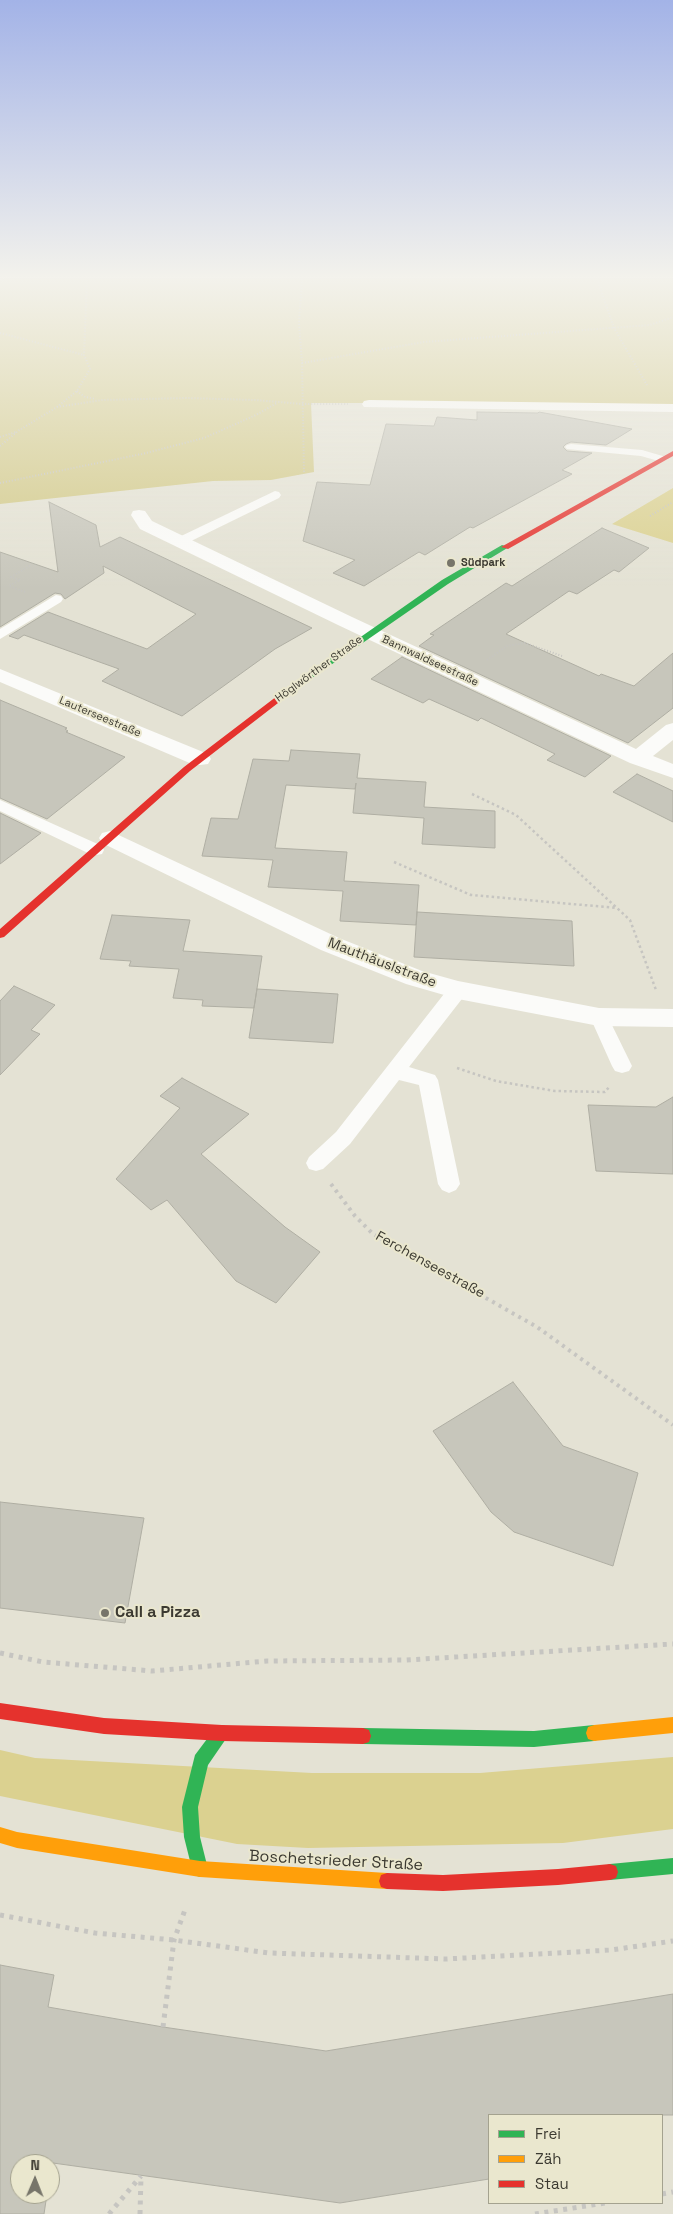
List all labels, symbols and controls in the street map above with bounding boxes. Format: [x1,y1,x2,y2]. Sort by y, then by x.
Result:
place label: Südpark [461,556,505,570]
marker: Südpark [445,557,457,569]
street label: Höglwörther Straße [273,633,365,705]
street label: Bannwaldseestraße [380,633,480,689]
street label: Lauterseestraße [57,694,143,740]
street label: Mauthäuslstraße [325,935,439,991]
street label: Ferchenseestraße [372,1228,488,1302]
place label: Call a Pizza [115,1603,200,1623]
marker: Call a Pizza [99,1607,111,1619]
street label: Boschetsrieder Straße [249,1847,423,1875]
legend [488,2114,663,2204]
text: Frei [535,2124,561,2143]
text: Zäh [535,2149,561,2168]
north arrow [10,2154,60,2204]
text: N [30,2156,40,2174]
text: Stau [535,2174,569,2193]

